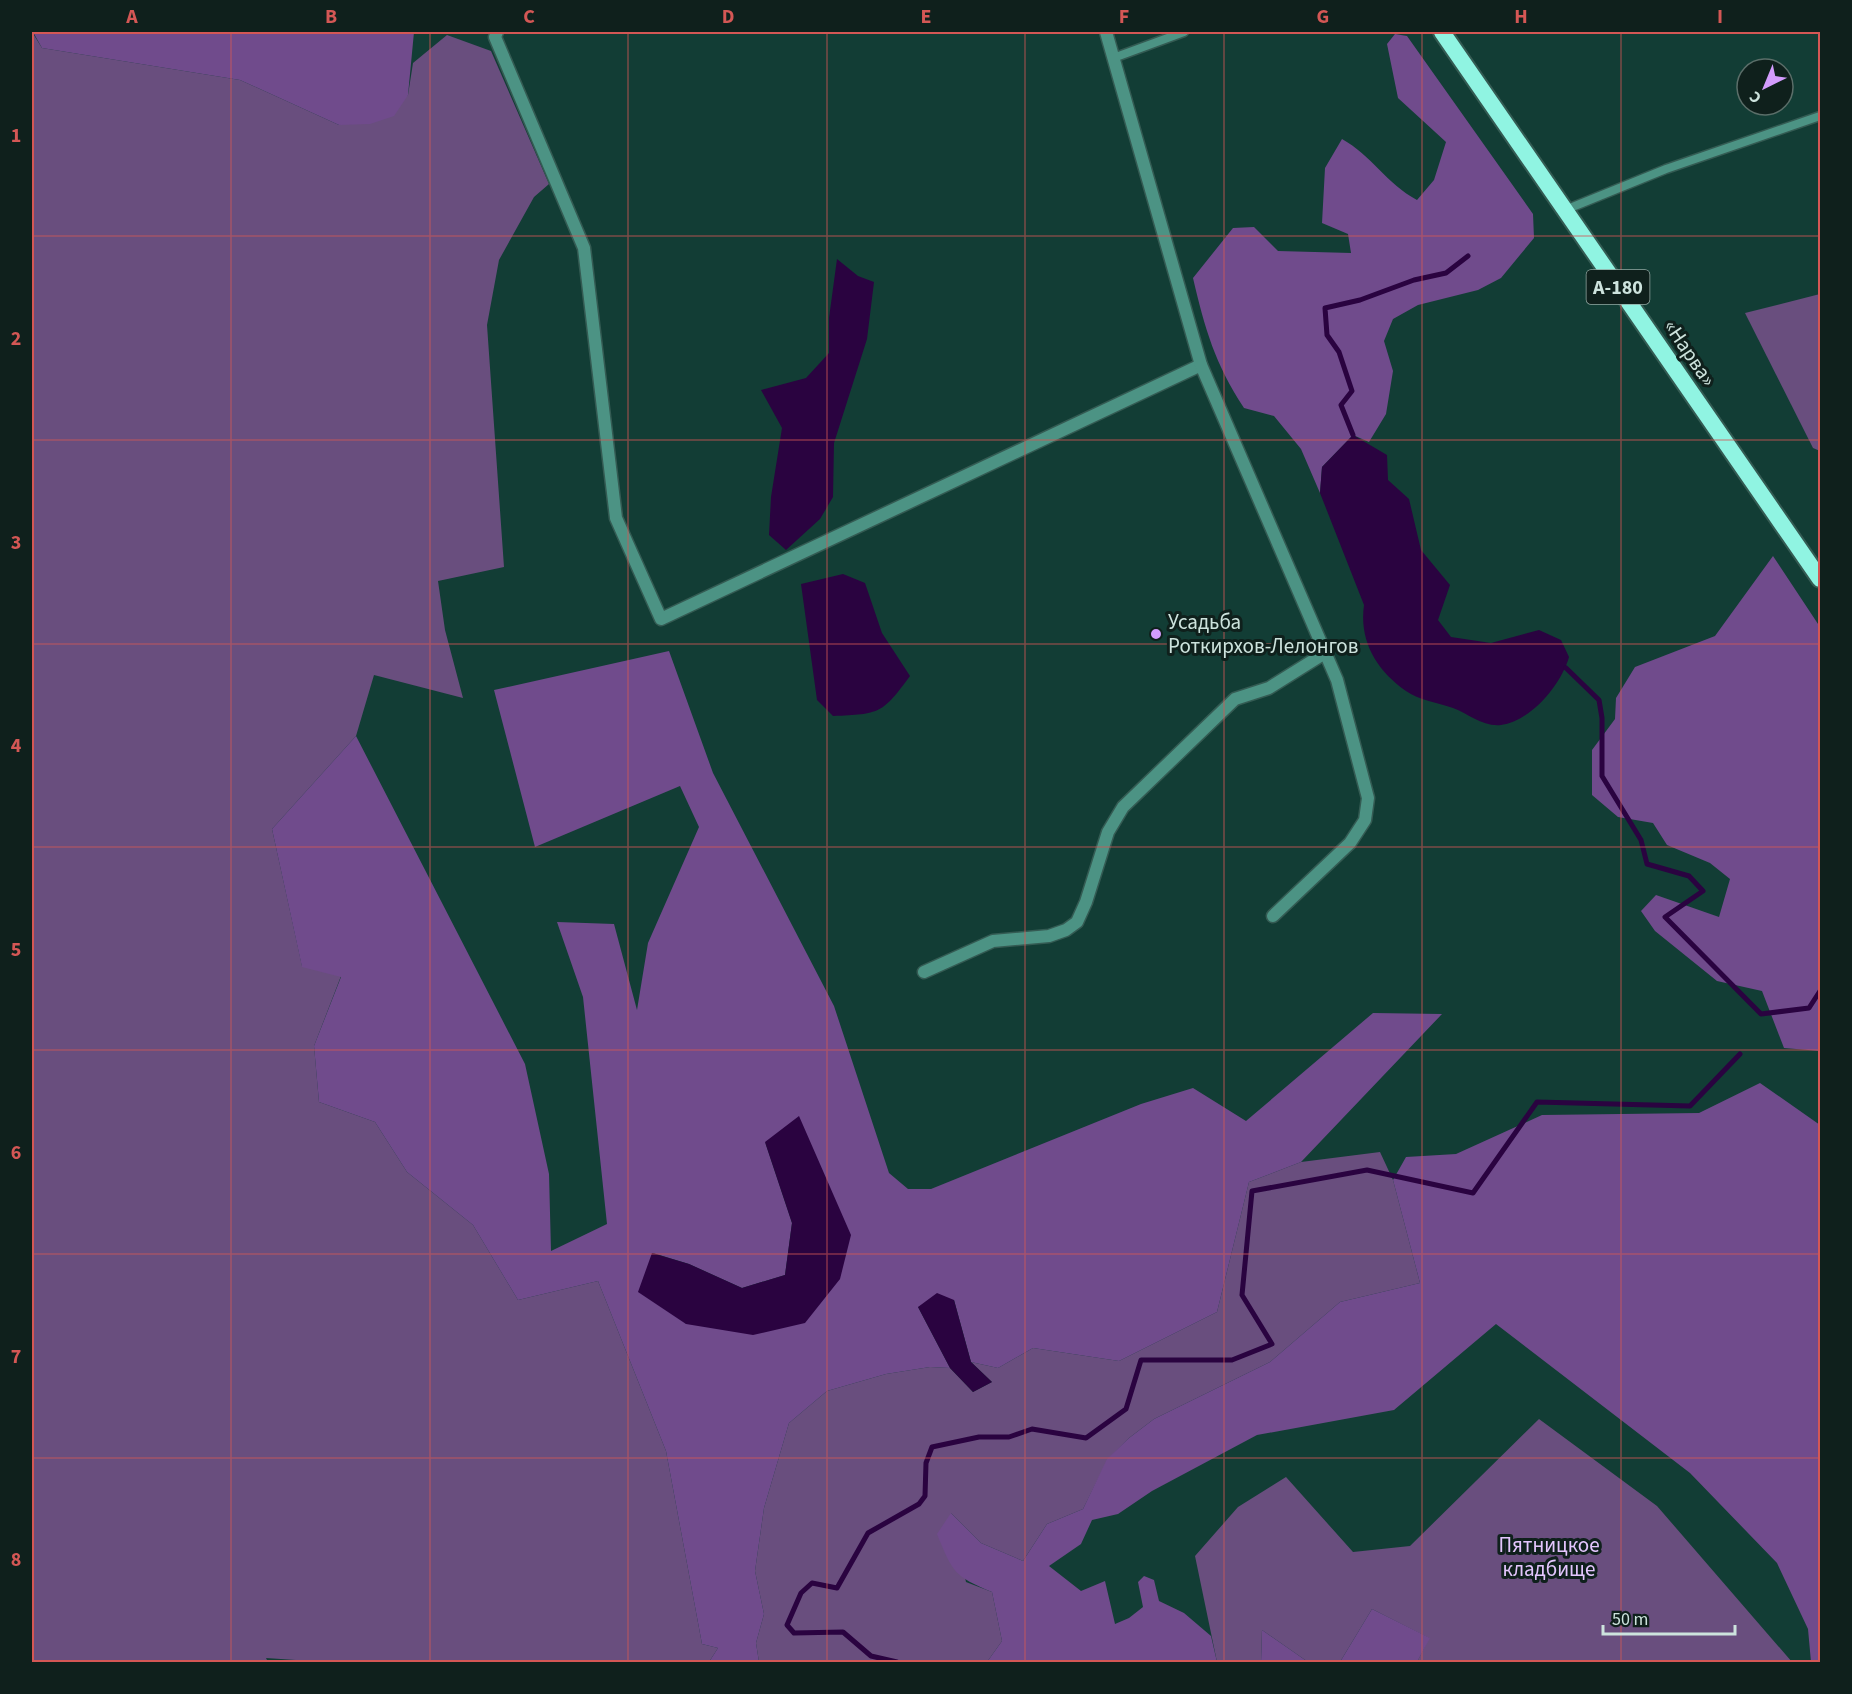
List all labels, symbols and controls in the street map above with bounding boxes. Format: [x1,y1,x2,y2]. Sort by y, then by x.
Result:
text: A [125,3,138,31]
text: B [325,3,337,31]
text: C [523,3,535,31]
text: D [722,3,734,31]
text: E [921,3,931,31]
text: F [1119,3,1129,31]
text: G [1317,3,1329,31]
text: H [1514,3,1528,31]
text: I [1717,3,1723,31]
north arrow [1735,57,1795,117]
text: С [1745,86,1766,108]
text: 1 [11,122,21,150]
road number: А-180 [1586,270,1650,304]
street label: «Нарва» [1657,313,1723,393]
text: 2 [11,325,21,353]
text: 3 [11,529,21,557]
place label: Усадьба Роткирхов-Лелонгов [1168,607,1358,661]
marker: Усадьба Роткирхов-Лелонгов [1149,627,1163,641]
text: 4 [11,732,22,760]
text: 5 [11,936,21,964]
text: 6 [11,1139,21,1167]
text: 7 [11,1343,21,1371]
park label: Пятницкое кладбище [1498,1530,1600,1584]
text: 8 [11,1546,21,1574]
scale bar [1603,1598,1735,1636]
text: 50 m [1612,1607,1648,1632]

